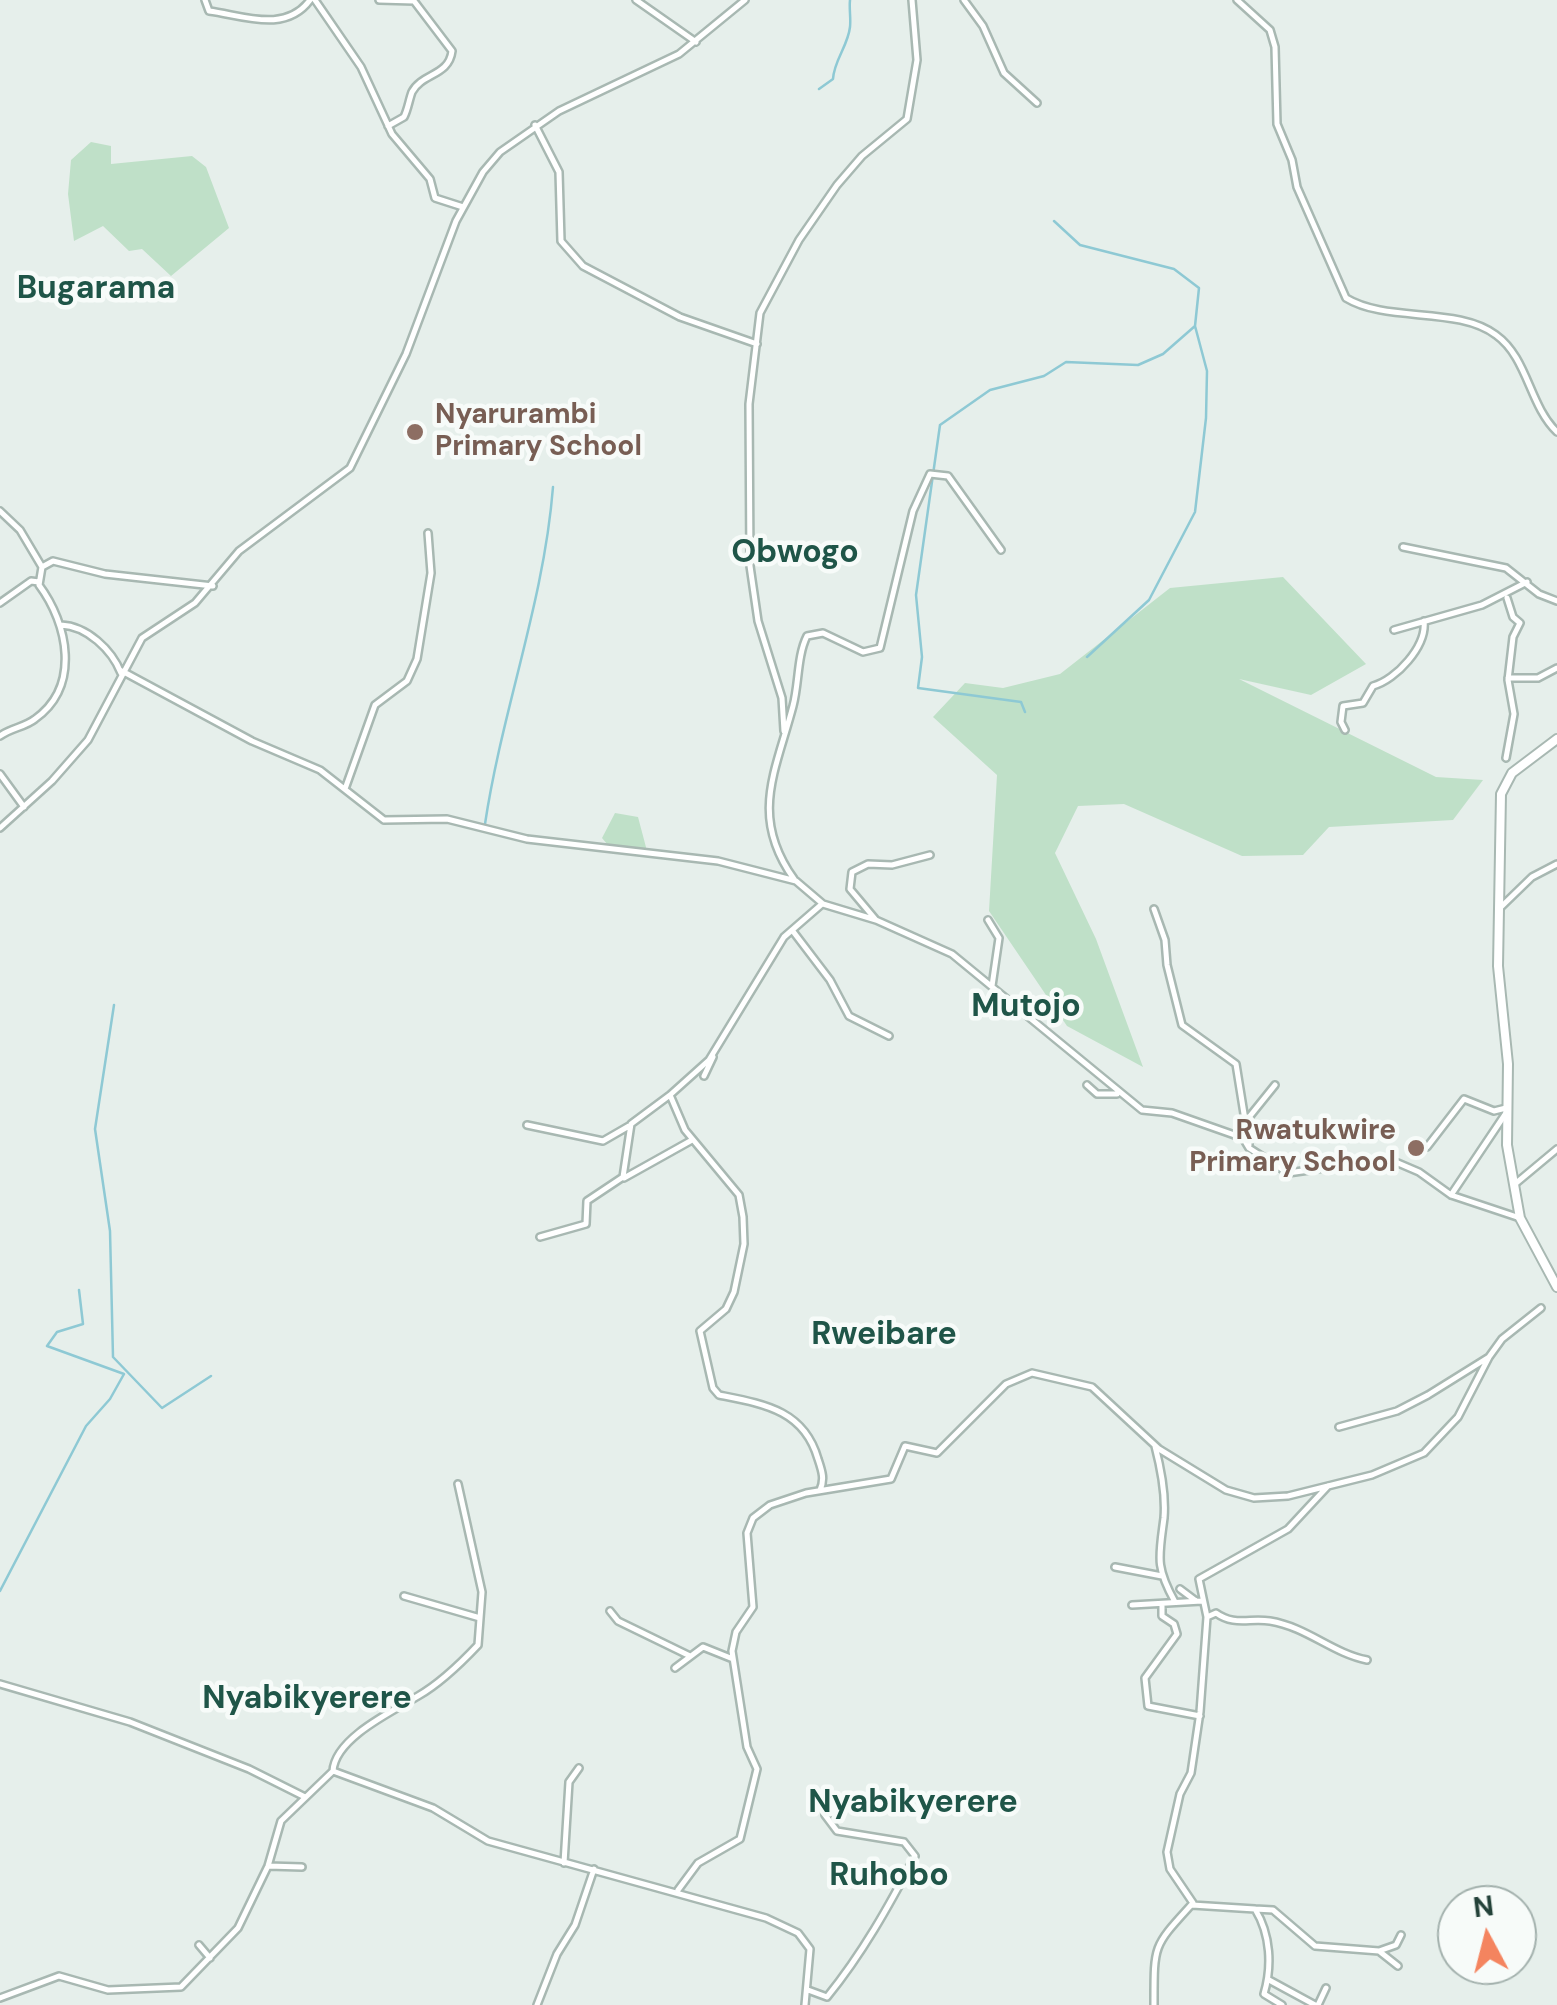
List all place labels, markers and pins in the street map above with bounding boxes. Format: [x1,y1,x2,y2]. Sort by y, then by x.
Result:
place label: Nyarurambi Primary School [435,399,642,465]
marker: Nyarurambi Primary School [404,421,426,443]
place label: Rwatukwire Primary School [1189,1115,1396,1181]
marker: Rwatukwire Primary School [1405,1137,1427,1159]

